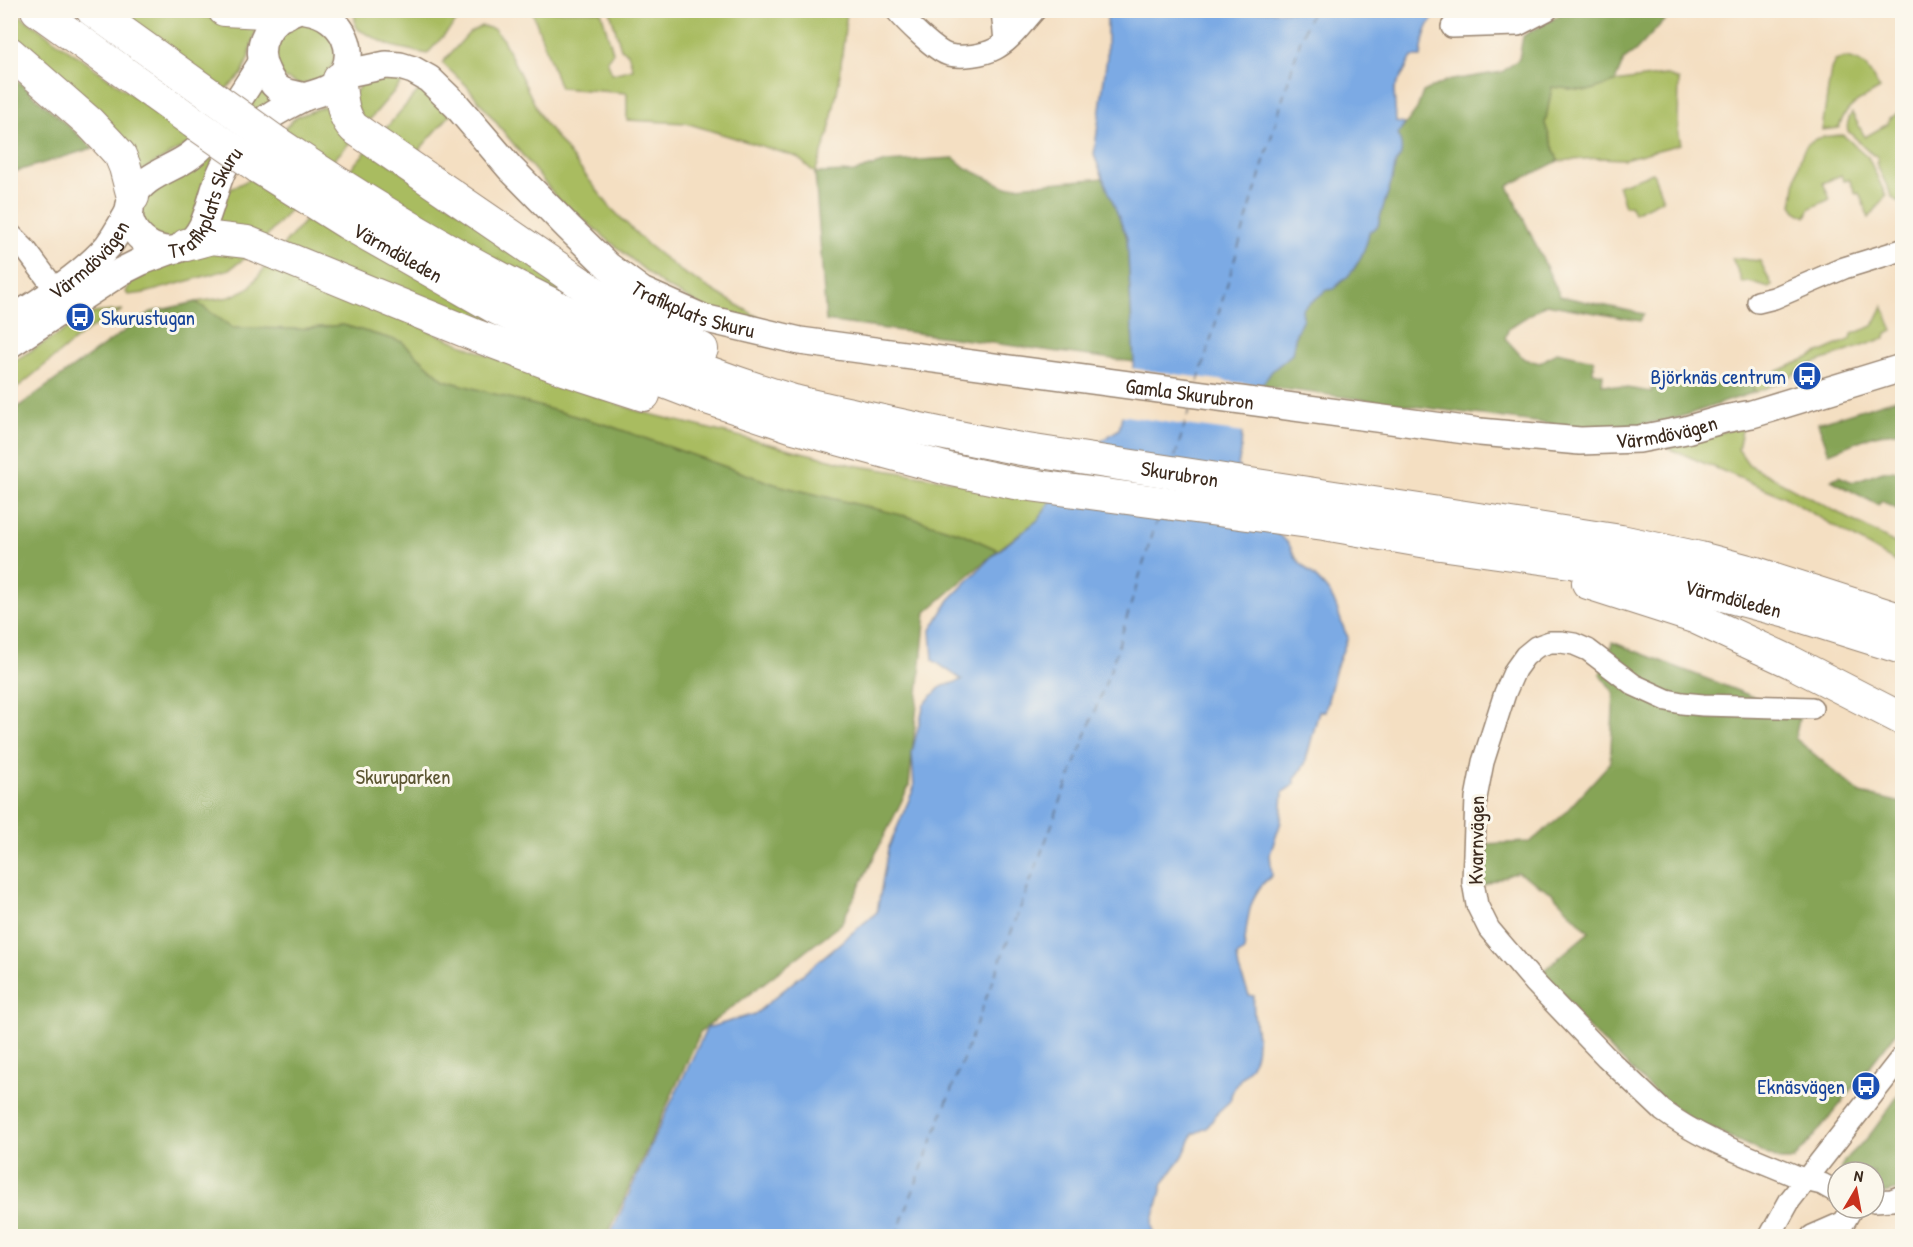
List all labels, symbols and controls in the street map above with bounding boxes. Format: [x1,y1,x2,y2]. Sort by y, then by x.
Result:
street label: Trafikplats Skuru [167,139,249,265]
street label: Värmdövägen [43,215,136,306]
street label: Värmdöleden [348,215,448,289]
street label: Trafikplats Skuru [625,273,758,344]
bus stop icon: Skurustugan [64,301,96,333]
place label: Skurustugan [101,303,195,332]
bus stop icon: Björknäs centrum [1791,360,1823,392]
place label: Björknäs centrum [1651,362,1786,391]
street label: Gamla Skurubron [1124,370,1256,416]
street label: Värmdövägen [1615,407,1720,454]
street label: Skurubron [1139,453,1221,494]
street label: Värmdöleden [1682,571,1785,624]
park label: Skuruparken [355,762,451,791]
street label: Kvarnvägen [1461,795,1491,885]
bus stop icon: Eknäsvägen [1850,1070,1882,1102]
place label: Eknäsvägen [1757,1072,1845,1101]
north arrow [1826,1160,1886,1220]
text: N [1853,1164,1865,1187]

